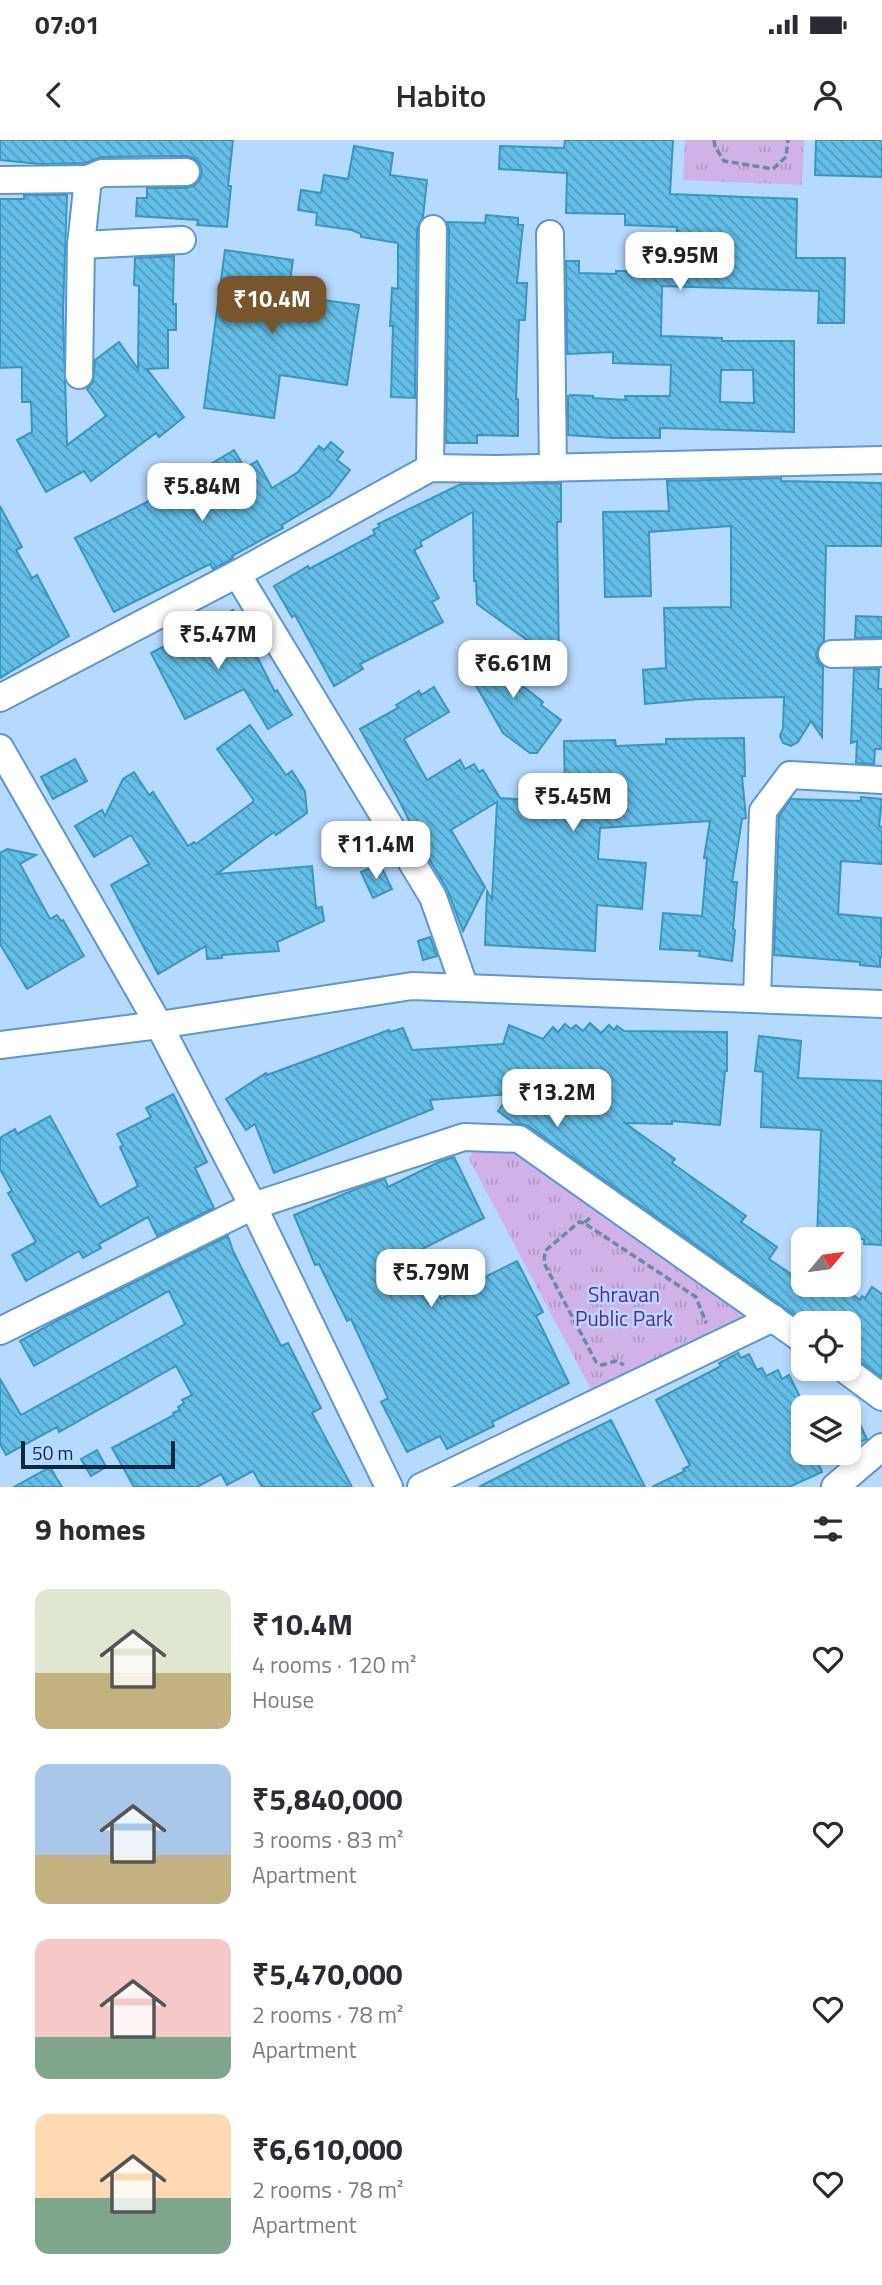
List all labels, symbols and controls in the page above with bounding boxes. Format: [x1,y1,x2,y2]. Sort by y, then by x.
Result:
text: 07:01 [35,5,100,44]
text: Habito [395,71,487,119]
icon: back [35,76,73,114]
icon: person [809,76,847,114]
pin: ₹9.95M [623,232,737,292]
text: ₹9.95M [641,237,719,272]
pin: ₹10.4M [215,276,329,336]
text: ₹10.4M [233,281,311,316]
pin: ₹5.84M [145,464,259,523]
text: ₹5.84M [163,468,241,503]
pin: ₹5.47M [161,612,275,671]
text: ₹5.47M [179,616,257,651]
pin: ₹6.61M [456,640,570,700]
text: ₹6.61M [474,645,552,680]
pin: ₹5.45M [516,774,630,833]
text: ₹5.45M [534,778,612,813]
pin: ₹11.4M [319,822,433,881]
text: ₹11.4M [337,826,415,861]
pin: ₹13.2M [500,1070,614,1129]
text: ₹13.2M [518,1074,596,1109]
north arrow [791,1227,861,1297]
map controls [791,1227,861,1465]
pin: ₹5.79M [374,1250,488,1309]
text: ₹5.79M [392,1254,470,1289]
park label: Shravan Public Park [575,1278,673,1334]
button: locate [791,1311,861,1381]
button: layers [791,1395,861,1465]
scale bar [21,1438,175,1470]
text: 50 m [32,1438,73,1467]
text: 9 homes [35,1506,146,1552]
icon: filters [809,1510,847,1548]
text: ₹10.4M [252,1601,353,1647]
icon: home [91,1617,175,1701]
icon: heart [809,1640,847,1678]
text: 4 rooms · 120 m² [252,1647,416,1682]
text: House [252,1682,314,1717]
text: ₹5,840,000 [252,1776,403,1822]
icon: home [91,1792,175,1876]
icon: heart [809,1815,847,1853]
text: 3 rooms · 83 m² [252,1822,403,1857]
text: Apartment [252,1857,357,1892]
text: ₹5,470,000 [252,1951,403,1997]
icon: home [91,1967,175,2051]
icon: heart [809,1990,847,2028]
text: 2 rooms · 78 m² [252,1997,403,2032]
text: Apartment [252,2032,357,2067]
text: ₹6,610,000 [252,2126,403,2172]
icon: home [91,2142,175,2226]
icon: heart [809,2165,847,2203]
text: 2 rooms · 78 m² [252,2172,403,2207]
text: Apartment [252,2207,357,2242]

